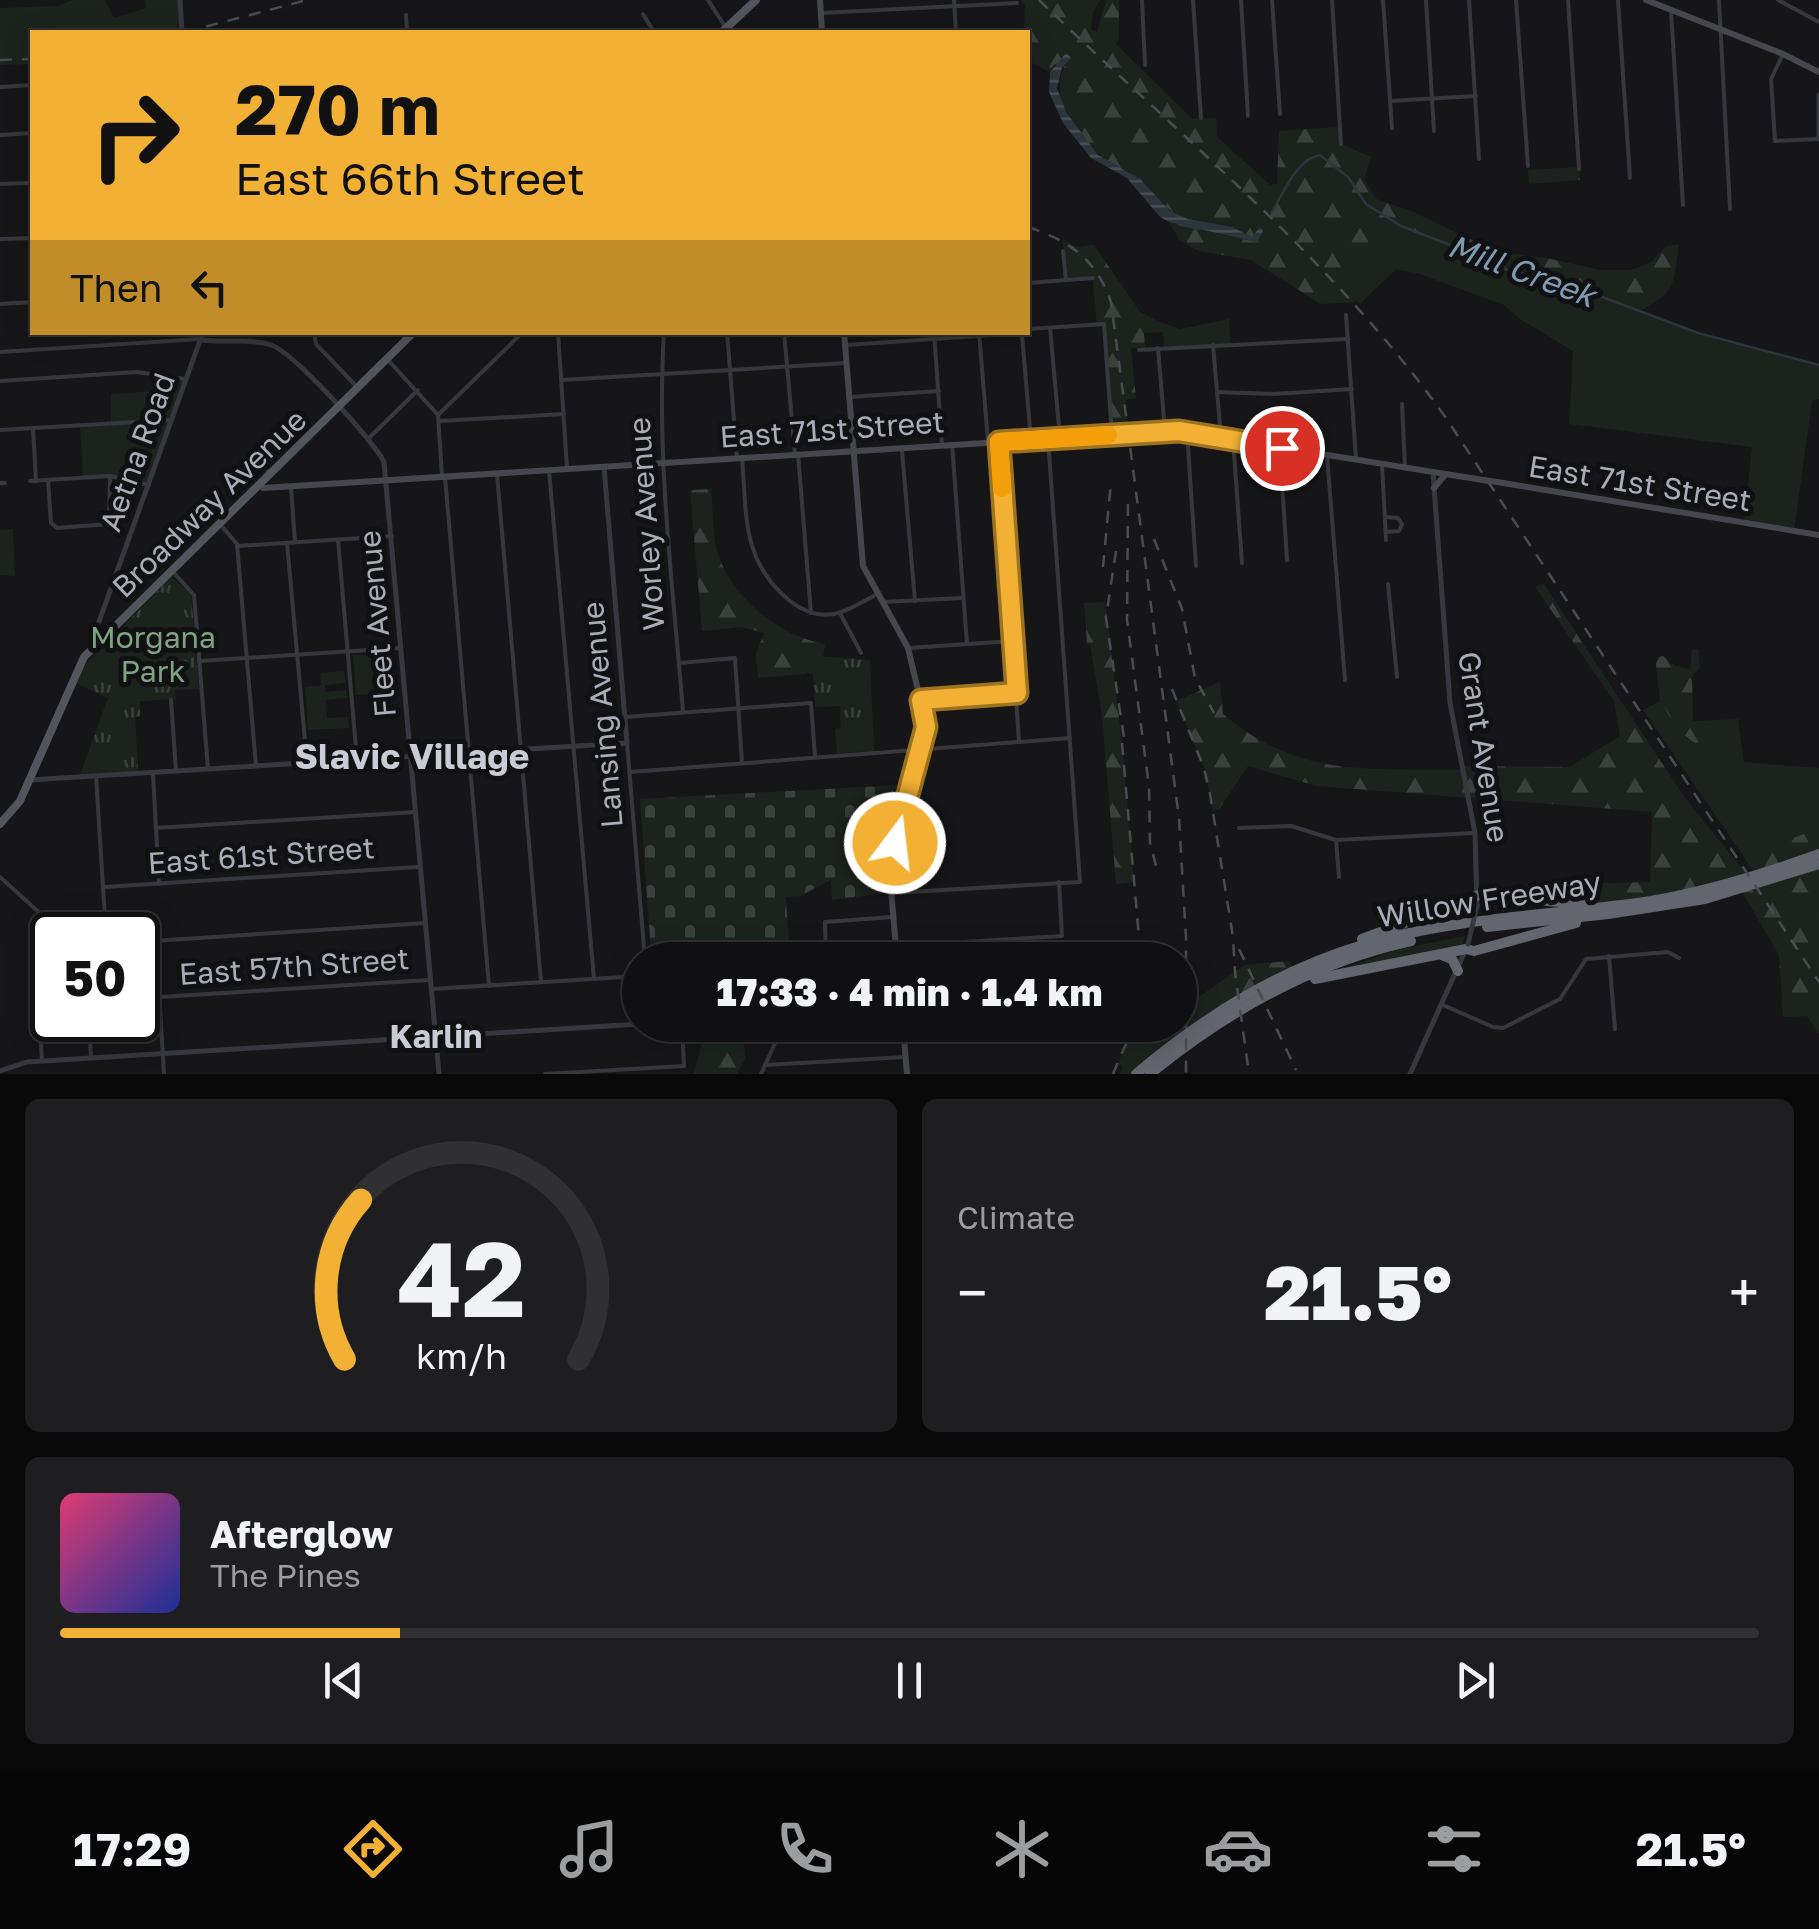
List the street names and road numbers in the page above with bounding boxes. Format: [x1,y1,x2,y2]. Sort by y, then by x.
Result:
street label: Aetna Road [92,368,182,536]
street label: Broadway Avenue [105,401,313,605]
street label: East 71st Street [719,403,945,455]
street label: Worley Avenue [621,416,671,632]
street label: East 71st Street [1526,448,1754,518]
street label: Fleet Avenue [351,529,403,719]
street label: Lansing Avenue [574,600,630,830]
street label: Grant Avenue [1451,649,1517,845]
street label: East 61st Street [146,829,376,881]
street label: Willow Freeway [1375,864,1604,934]
street label: East 57th Street [178,940,410,992]

